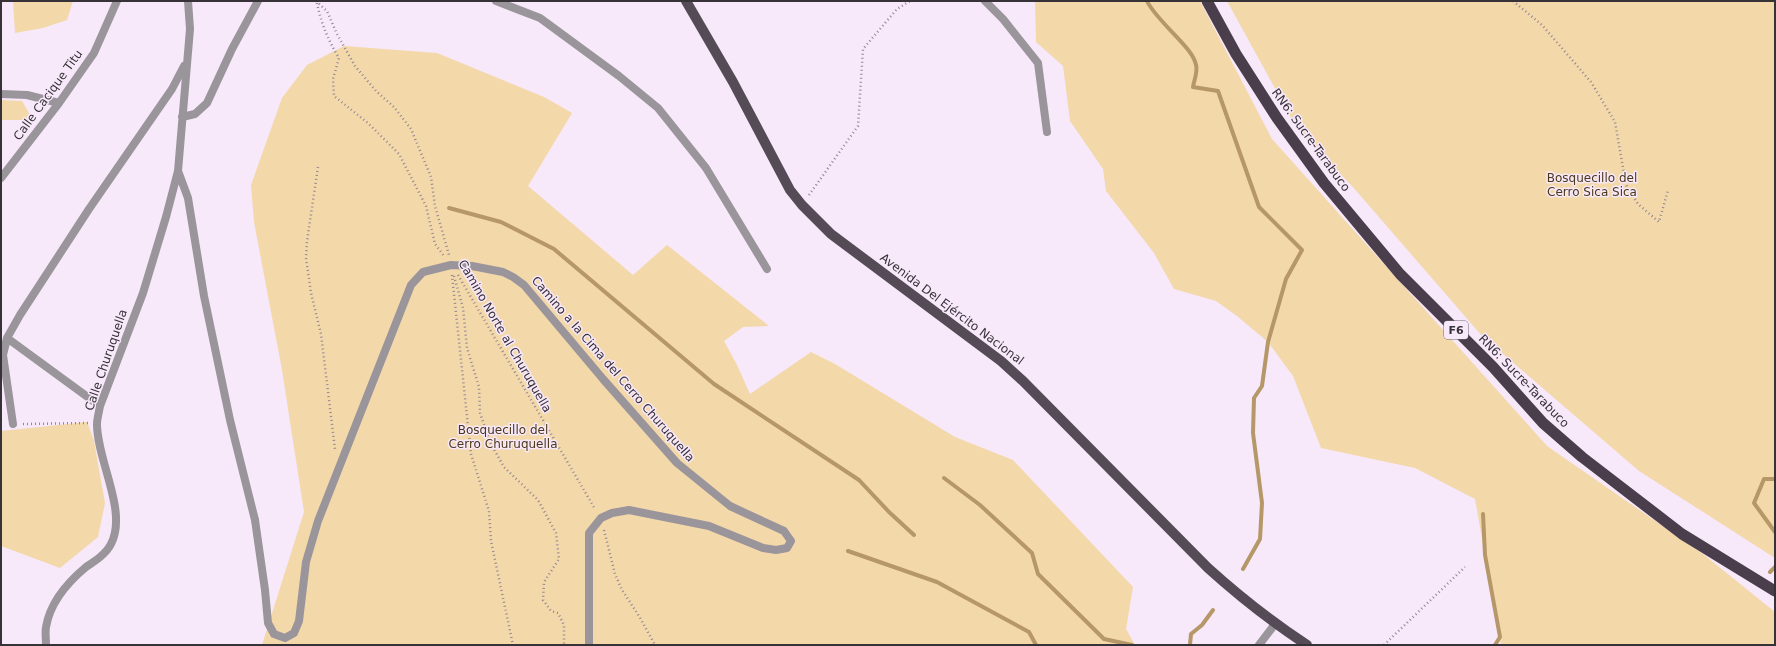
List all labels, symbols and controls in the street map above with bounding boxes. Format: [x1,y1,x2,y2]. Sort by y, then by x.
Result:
street label: Calle Cacique Titu [11,47,85,143]
street label: RN6: Sucre-Tarabuco [1269,86,1353,194]
park label: Bosquecillo del Cerro Sica Sica [1547,171,1637,199]
street label: Avenida Del Ejército Nacional [877,250,1027,368]
street label: Camino Norte al Churuquella [455,257,555,415]
street label: Camino a la Cima del Cerro Churuquella [529,273,697,465]
street label: Calle Churuquella [82,307,130,413]
road number: F6 [1444,321,1468,339]
street label: RN6: Sucre-Tarabuco [1476,332,1572,430]
park label: Bosquecillo del Cerro Churuquella [448,423,558,451]

